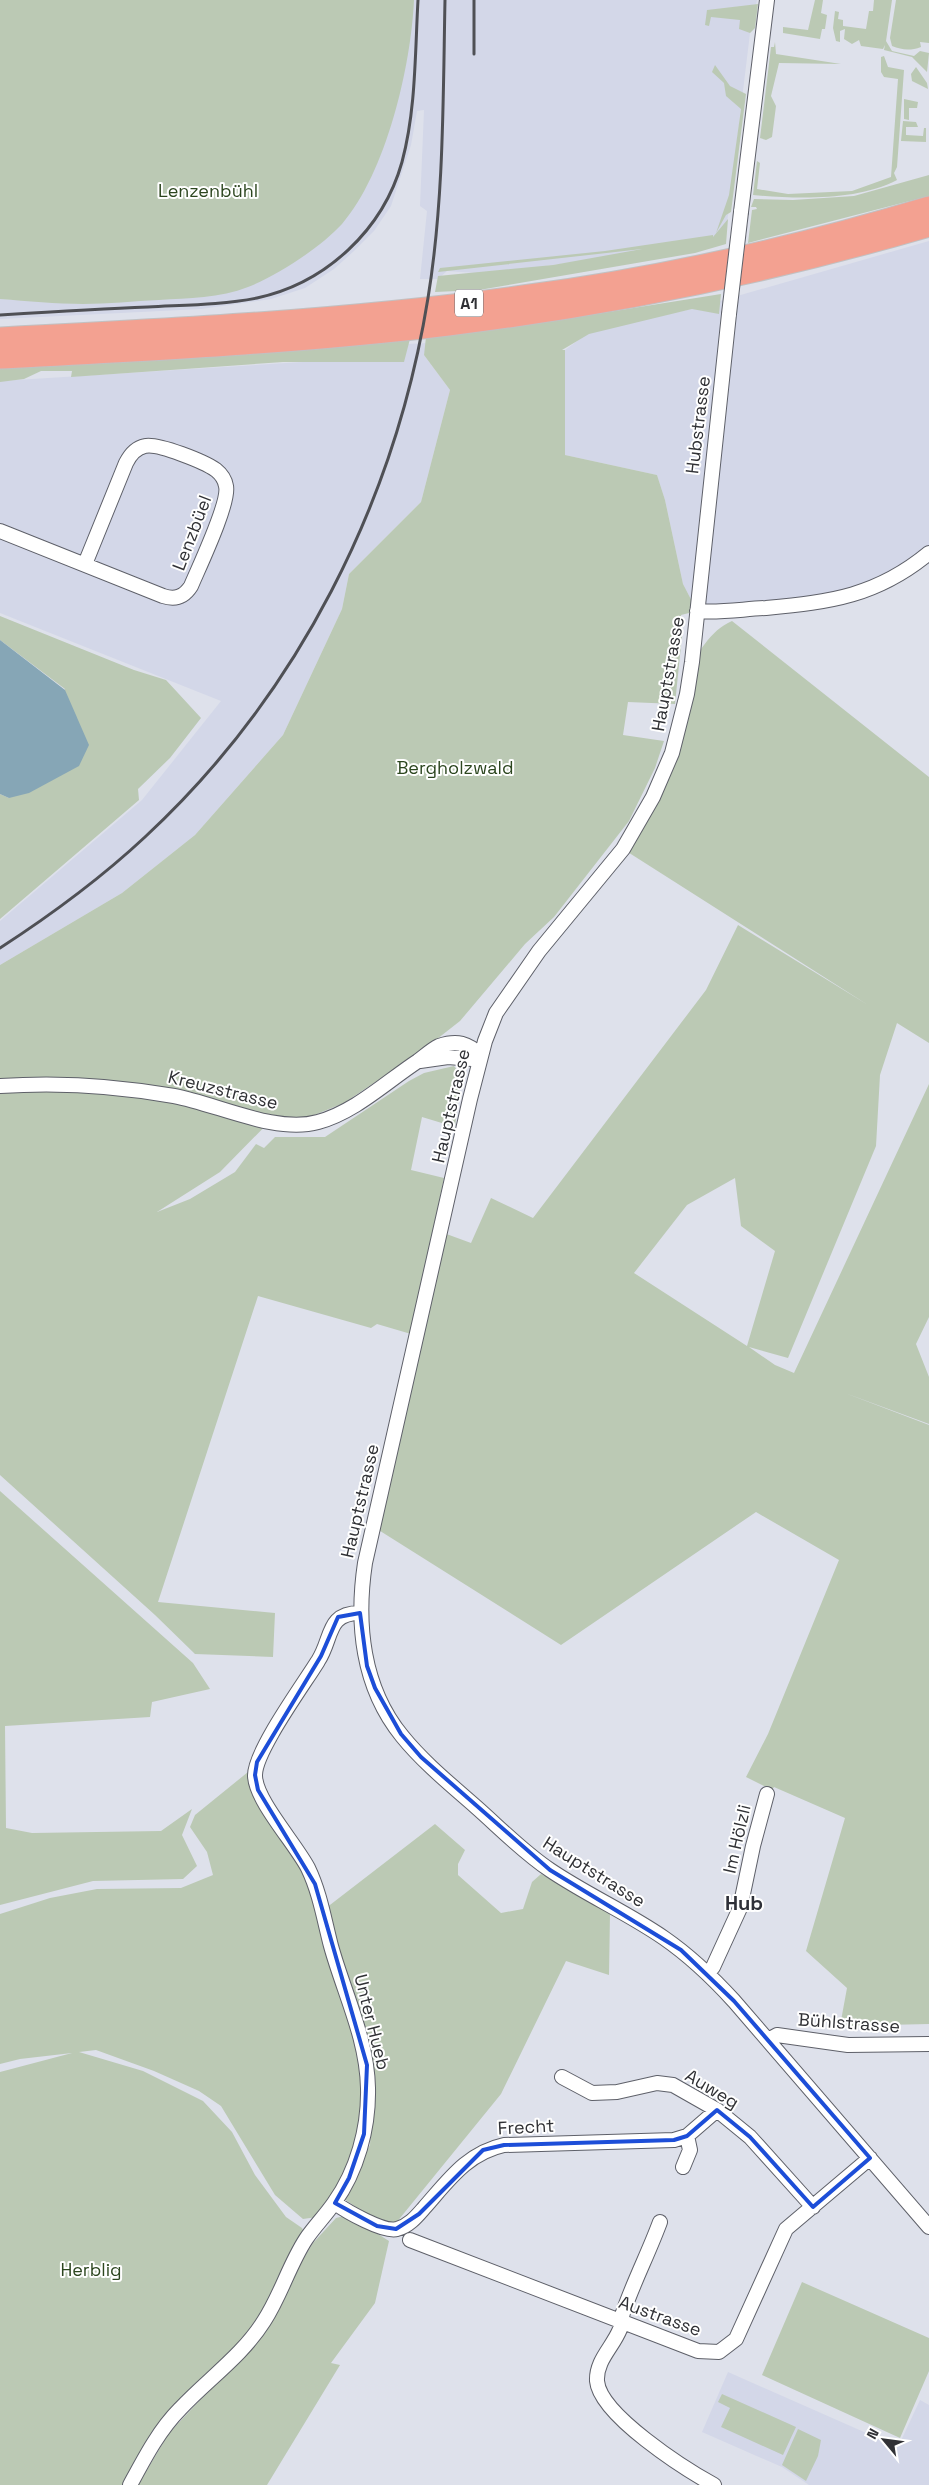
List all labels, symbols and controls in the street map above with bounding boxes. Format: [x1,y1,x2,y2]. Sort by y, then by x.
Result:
park label: Lenzenbühl [158,179,258,202]
road number: A1 [455,290,483,316]
street label: Hubstrasse [680,375,715,475]
street label: Lenzbüel [167,492,216,574]
street label: Hauptstrasse [646,615,689,733]
park label: Bergholzwald [396,756,514,779]
street label: Hauptstrasse [426,1047,475,1165]
street label: Kreuzstrasse [166,1065,280,1114]
street label: Hauptstrasse [335,1442,384,1560]
street label: Im Hölzli [717,1802,756,1876]
street label: Hauptstrasse [539,1831,650,1912]
district label: Hub [725,1890,763,1916]
street label: Unter Hueb [349,1972,395,2072]
street label: Bühlstrasse [797,2007,901,2038]
street label: Auweg [681,2064,743,2114]
street label: Frecht [497,2114,555,2139]
park label: Herblig [60,2258,122,2281]
street label: Austrasse [616,2290,705,2341]
north arrow [859,2415,909,2465]
text: N [862,2425,883,2442]

